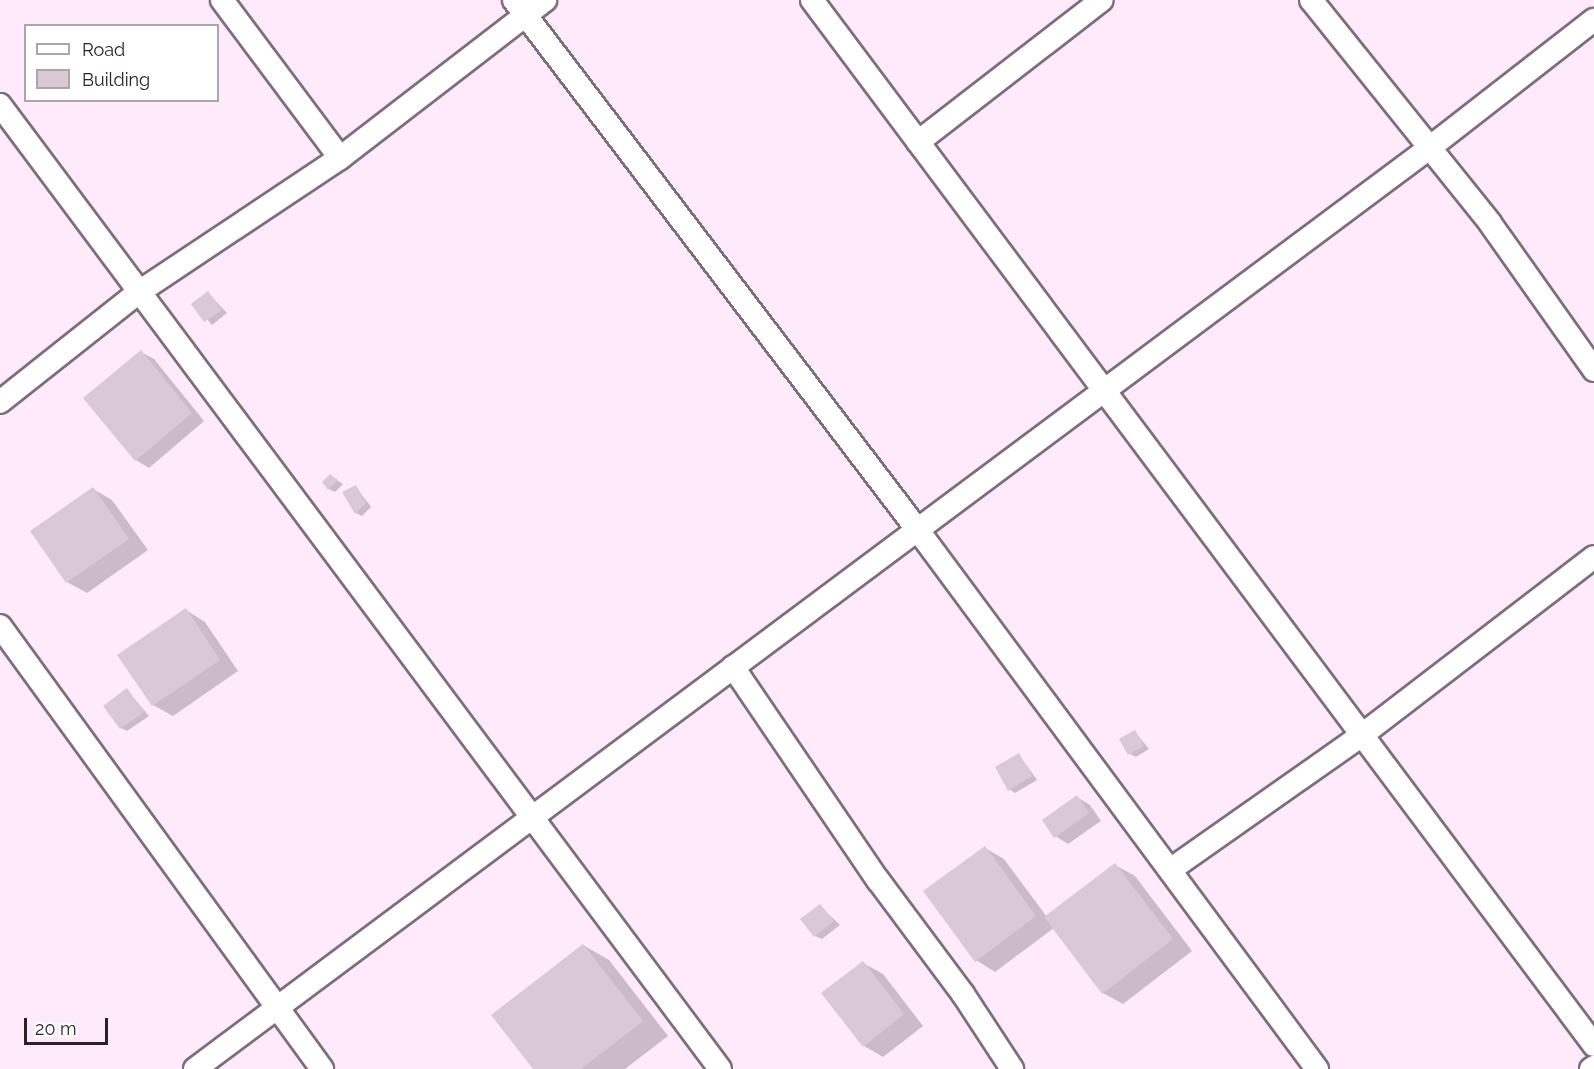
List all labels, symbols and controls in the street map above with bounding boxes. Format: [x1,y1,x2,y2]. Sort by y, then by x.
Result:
legend [24,24,219,102]
text: Road [82,39,125,60]
text: Building [82,69,150,90]
scale bar [27,1006,111,1044]
text: 20 m [35,1018,77,1039]

